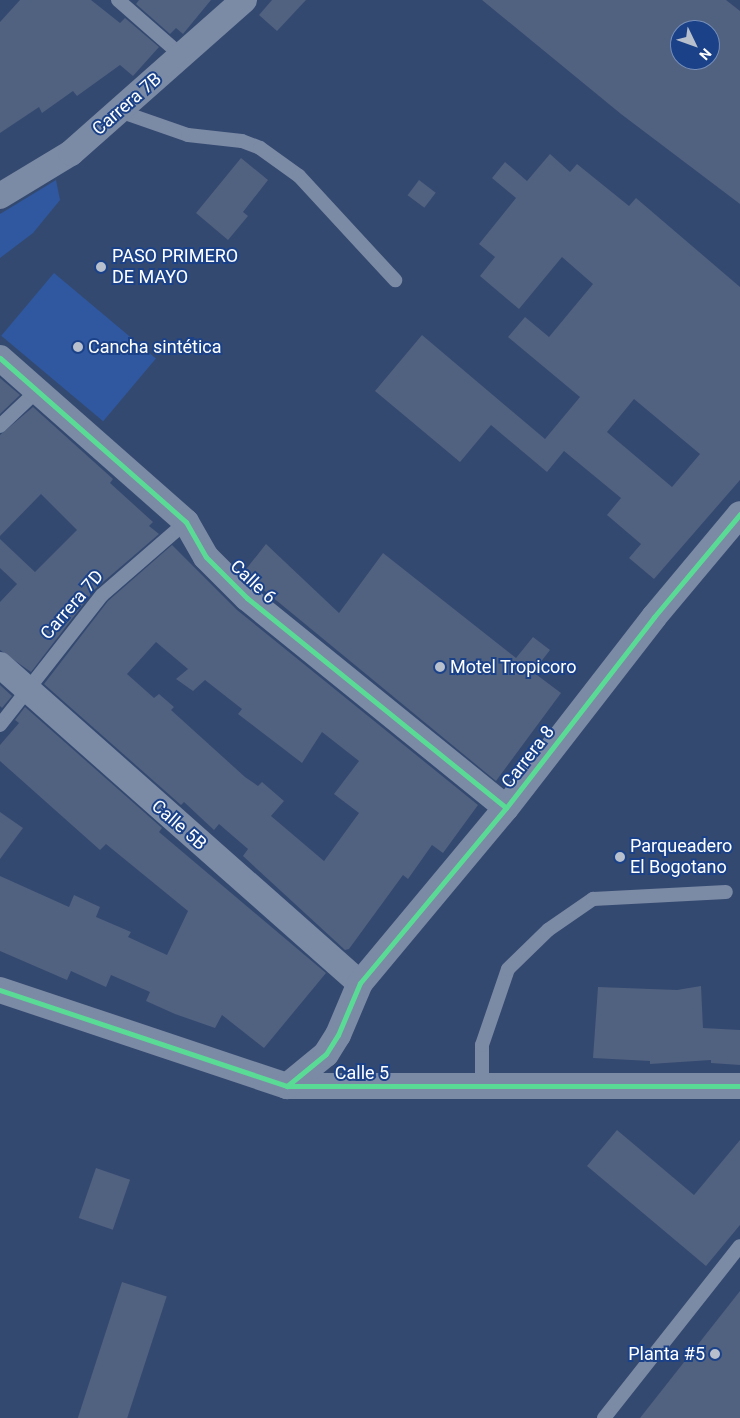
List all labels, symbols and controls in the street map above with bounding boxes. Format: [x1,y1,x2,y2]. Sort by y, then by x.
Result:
north arrow [670,20,720,70]
text: N [696,45,715,63]
street label: Carrera 7B [88,68,166,140]
place label: PASO PRIMERO DE MAYO [112,246,238,288]
marker: PASO PRIMERO DE MAYO [94,260,108,274]
place label: Cancha sintética [88,336,222,358]
marker: Cancha sintética [72,341,84,353]
street label: Calle 6 [226,556,280,608]
street label: Carrera 7D [36,566,108,644]
place label: Motel Tropicoro [450,656,577,678]
marker: Motel Tropicoro [434,661,446,673]
street label: Carrera 8 [497,722,559,792]
street label: Calle 5B [147,795,211,855]
place label: Parqueadero El Bogotano [630,836,732,879]
marker: Parqueadero El Bogotano [614,851,626,863]
street label: Calle 5 [335,1062,389,1084]
place label: Planta #5 [628,1343,705,1365]
marker: Planta #5 [709,1348,721,1360]

